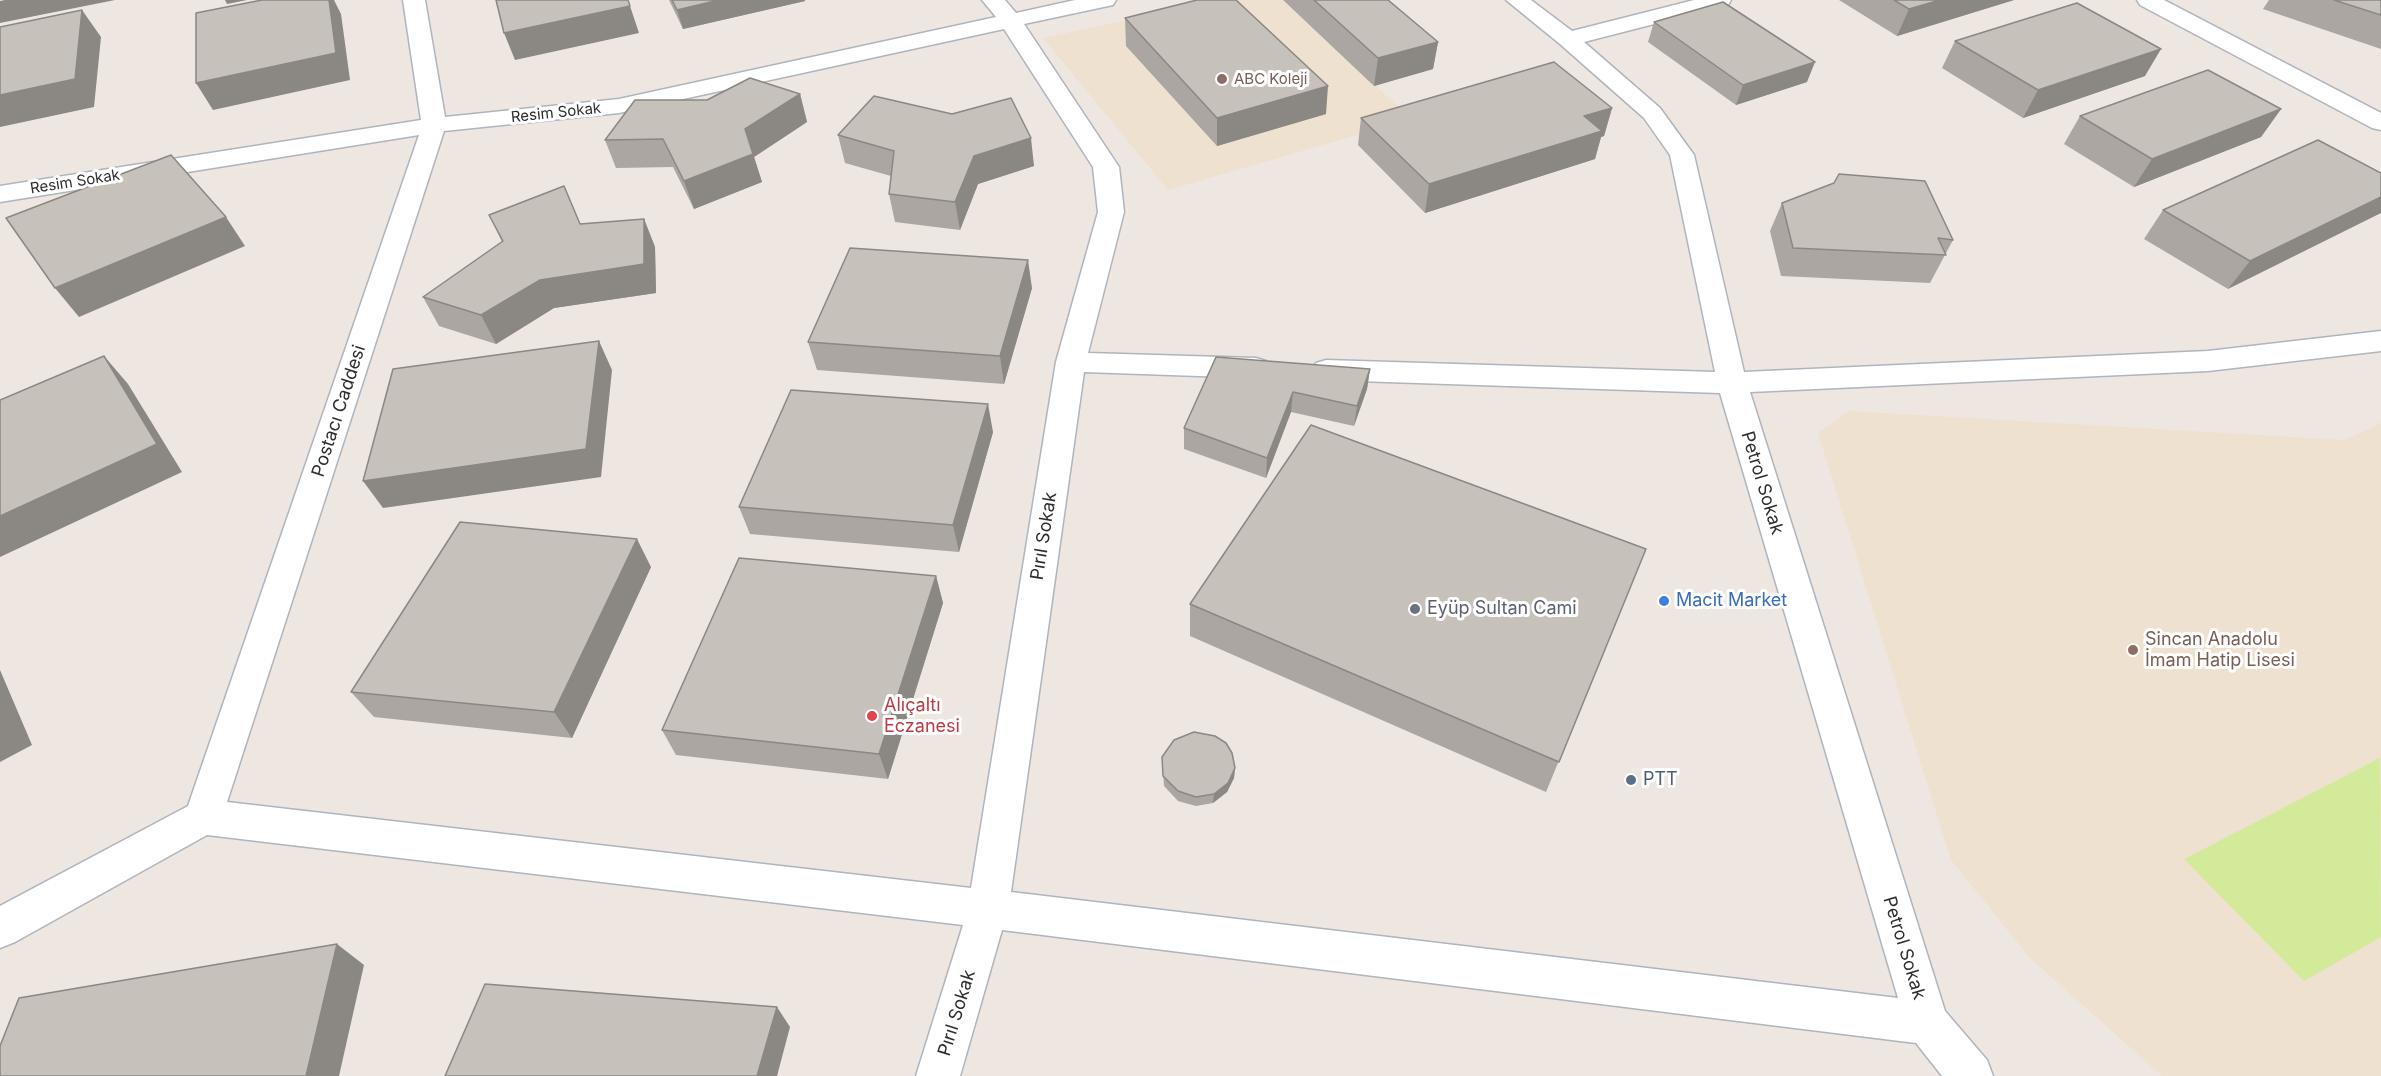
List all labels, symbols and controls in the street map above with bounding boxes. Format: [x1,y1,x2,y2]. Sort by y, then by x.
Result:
place label: ABC Koleji [1234,70,1307,88]
marker: ABC Koleji [1215,72,1229,86]
street label: Resim Sokak [510,99,602,127]
street label: Resim Sokak [29,166,121,198]
street label: Postacı Caddesi [308,342,370,480]
street label: Petrol Sokak [1736,429,1788,537]
street label: Pırıl Sokak [1026,490,1062,582]
place label: Macit Market [1676,590,1787,612]
marker: Macit Market [1657,594,1671,608]
place label: Eyüp Sultan Cami [1427,598,1577,620]
marker: Eyüp Sultan Cami [1408,602,1422,616]
place label: Sincan Anadolu İmam Hatip Lisesi [2145,629,2295,672]
marker: Sincan Anadolu İmam Hatip Lisesi [2126,643,2140,657]
place label: Alıçaltı Eczanesi [884,695,960,738]
marker: Alıçaltı Eczanesi [865,709,879,723]
place label: PTT [1643,769,1678,791]
marker: PTT [1624,773,1638,787]
street label: Petrol Sokak [1878,894,1930,1002]
street label: Pırıl Sokak [934,967,980,1059]

